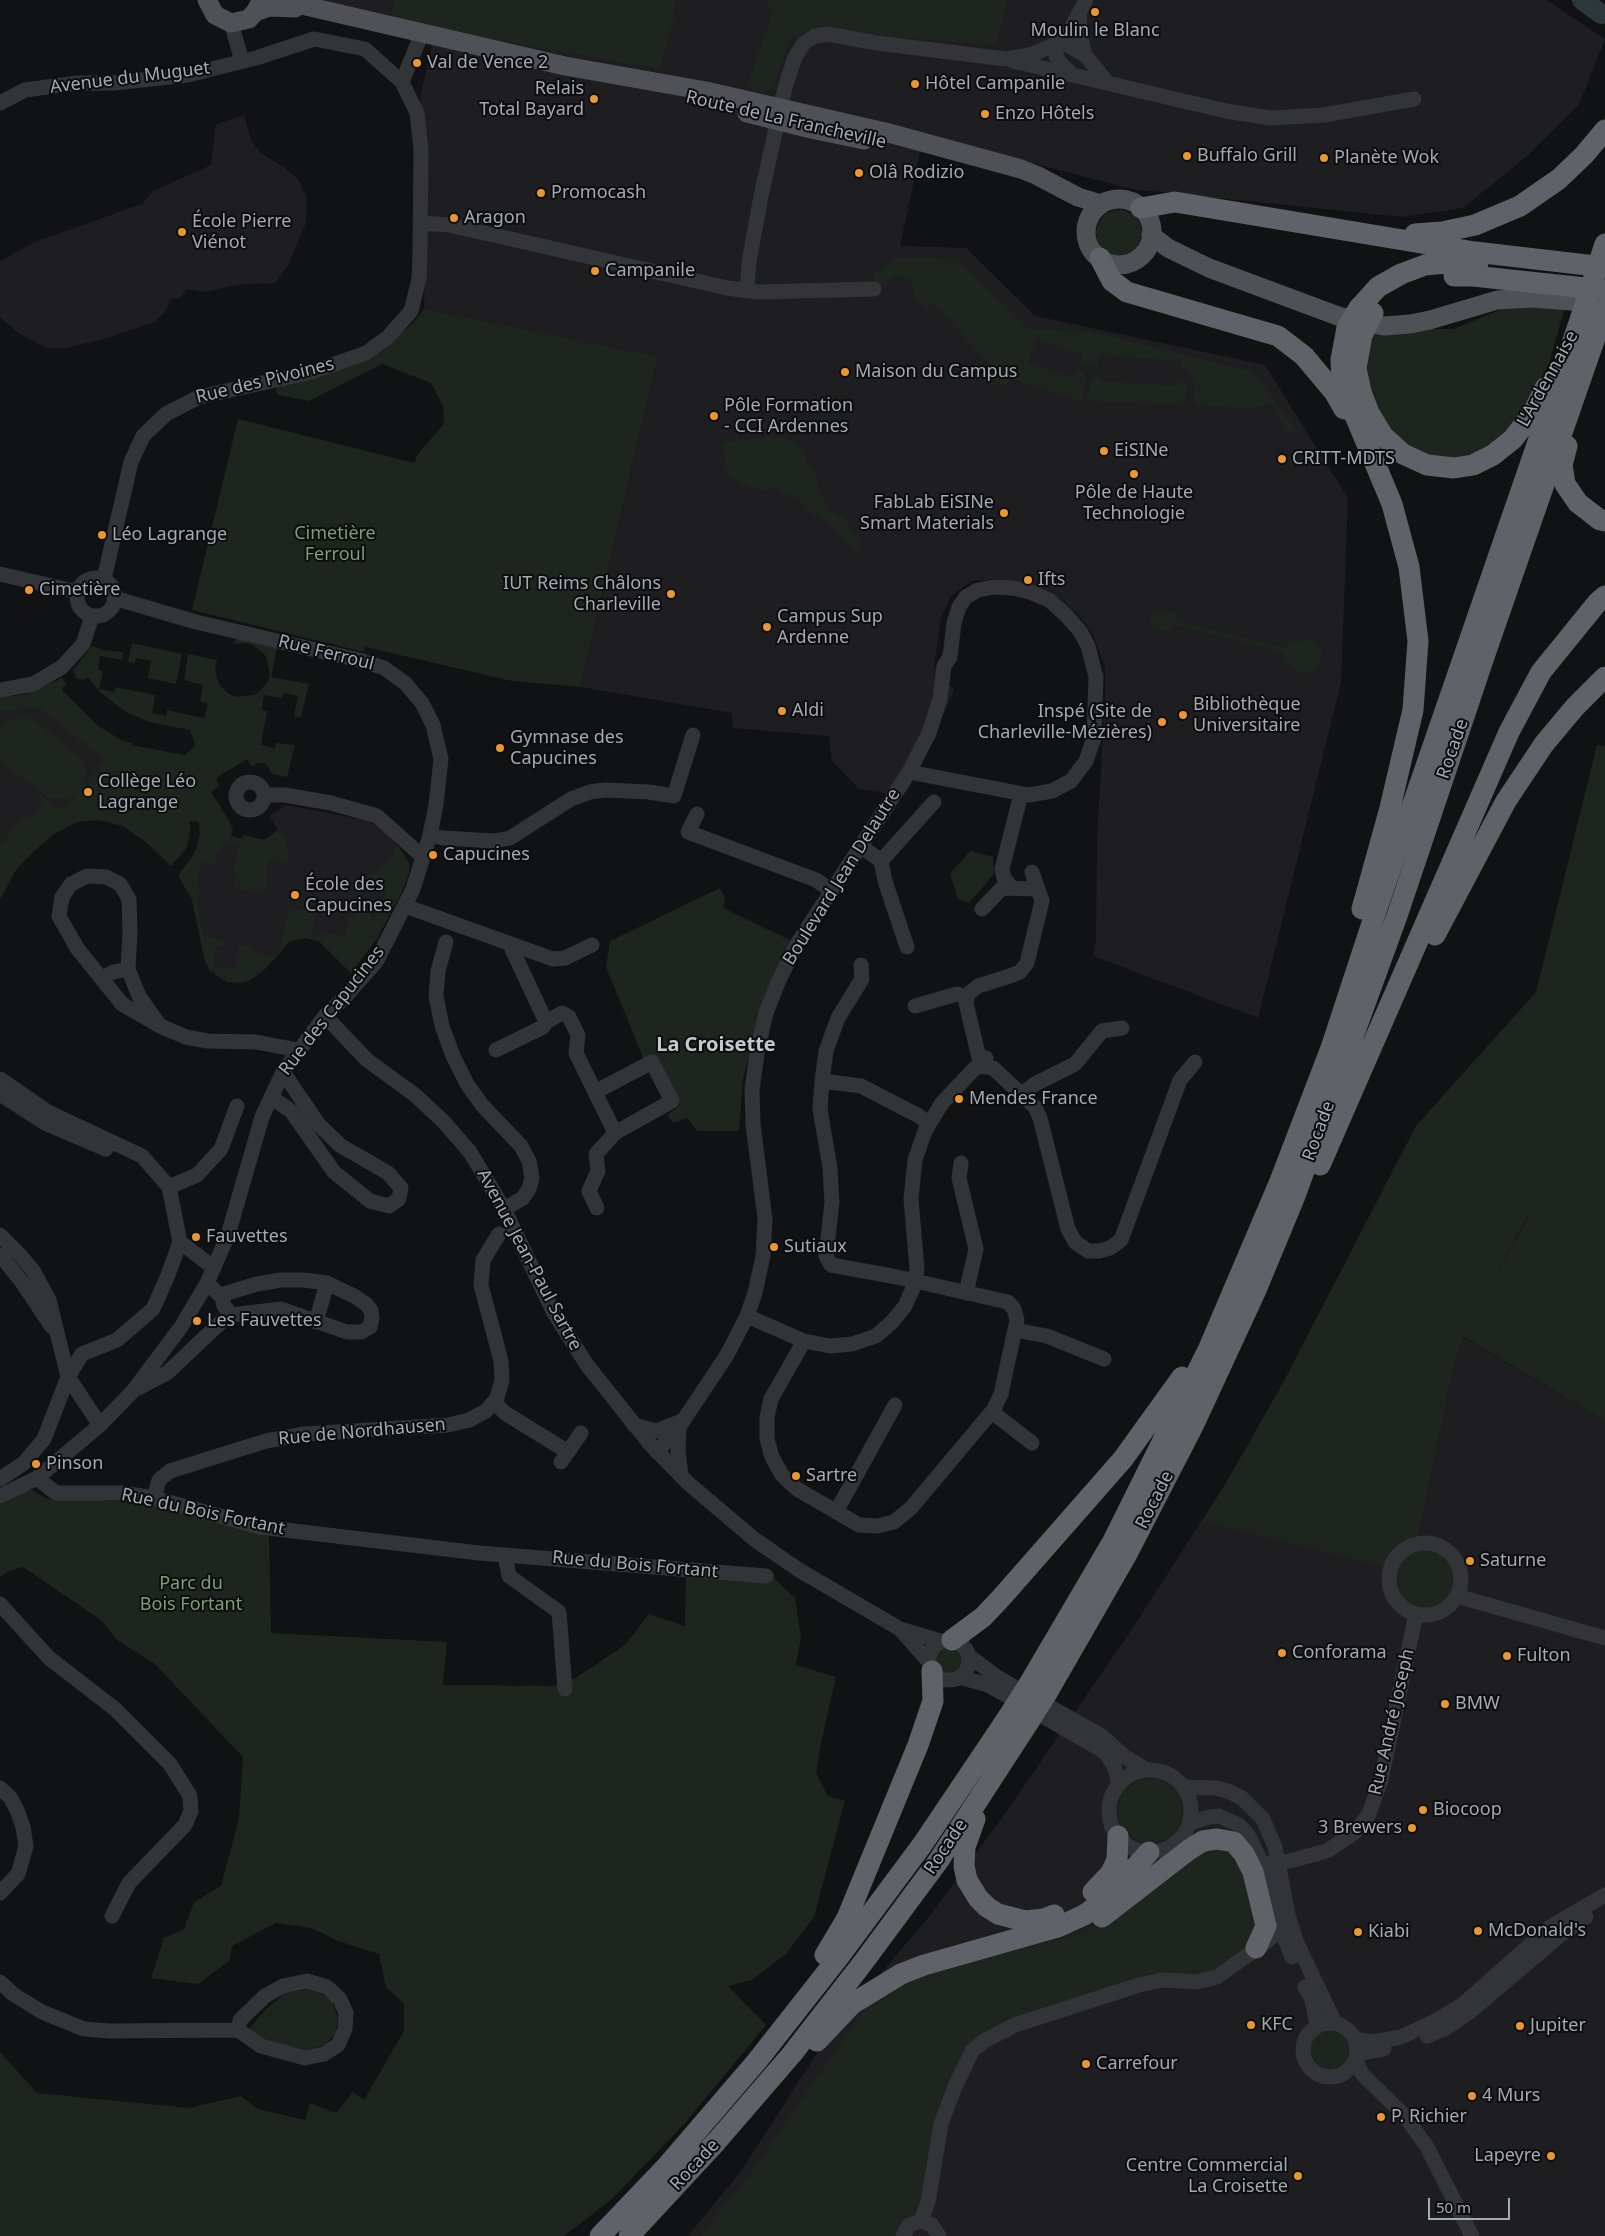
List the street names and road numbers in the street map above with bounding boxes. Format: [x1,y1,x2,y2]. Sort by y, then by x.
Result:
street label: Avenue du Muguet [49,57,211,99]
street label: Route de La Francheville [684,86,888,154]
street label: L'Ardennaise [1513,327,1583,431]
street label: Rue des Pivoines [194,353,336,409]
street label: Rue Ferroul [276,631,376,675]
street label: Rocade [1433,716,1473,782]
street label: Boulevard Jean Delautre [779,785,905,969]
street label: Rue des Capucines [275,942,389,1080]
street label: Rocade [1298,1098,1340,1164]
street label: Avenue Jean-Paul Sartre [472,1166,586,1354]
street label: Rue de Nordhausen [277,1414,447,1450]
street label: Rocade [1131,1467,1179,1533]
street label: Rue du Bois Fortant [119,1484,287,1540]
street label: Rue du Bois Fortant [551,1547,719,1583]
street label: Rue André Joseph [1365,1647,1419,1797]
street label: Rocade [920,1815,972,1879]
street label: Rocade [666,2135,724,2195]

